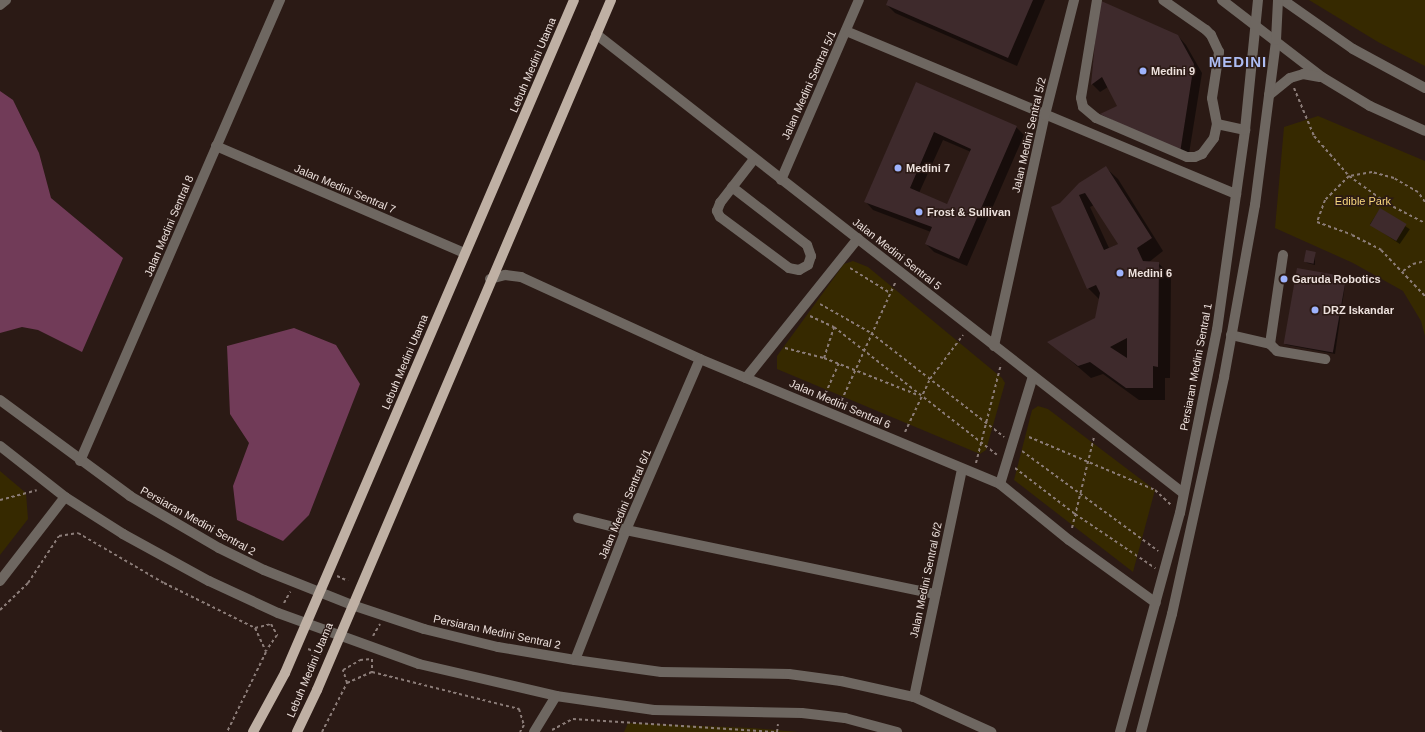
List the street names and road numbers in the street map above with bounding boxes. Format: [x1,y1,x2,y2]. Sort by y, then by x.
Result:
street label: Lebuh Medini Utama [507,16,559,114]
street label: Jalan Medini Sentral 5/1 [779,28,839,142]
street label: Jalan Medini Sentral 5/2 [1009,76,1049,194]
street label: Jalan Medini Sentral 7 [292,162,398,216]
street label: Jalan Medini Sentral 8 [142,173,196,279]
street label: Jalan Medini Sentral 5 [850,215,944,293]
street label: Persiaran Medini Sentral 1 [1177,302,1215,432]
street label: Lebuh Medini Utama [379,313,431,411]
street label: Jalan Medini Sentral 6 [787,377,893,431]
street label: Jalan Medini Sentral 6/1 [596,447,654,561]
street label: Persiaran Medini Sentral 2 [138,484,258,558]
street label: Jalan Medini Sentral 6/2 [907,521,945,639]
street label: Persiaran Medini Sentral 2 [432,612,562,652]
street label: Lebuh Medini Utama [284,621,336,719]

